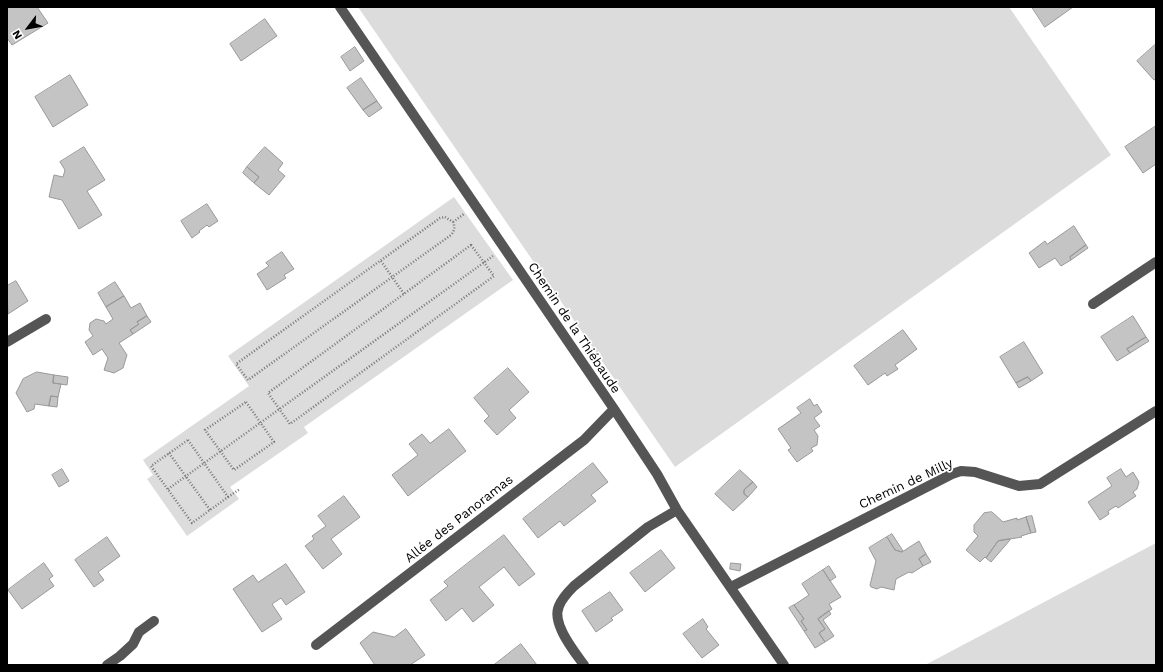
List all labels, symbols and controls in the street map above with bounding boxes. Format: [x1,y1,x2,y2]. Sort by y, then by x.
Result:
north arrow [8,8,48,48]
text: N [10,28,25,42]
street label: Chemin de la Thiébaude [524,260,624,396]
street label: Chemin de Milly [857,455,955,513]
street label: Allée des Panoramas [402,472,516,566]

